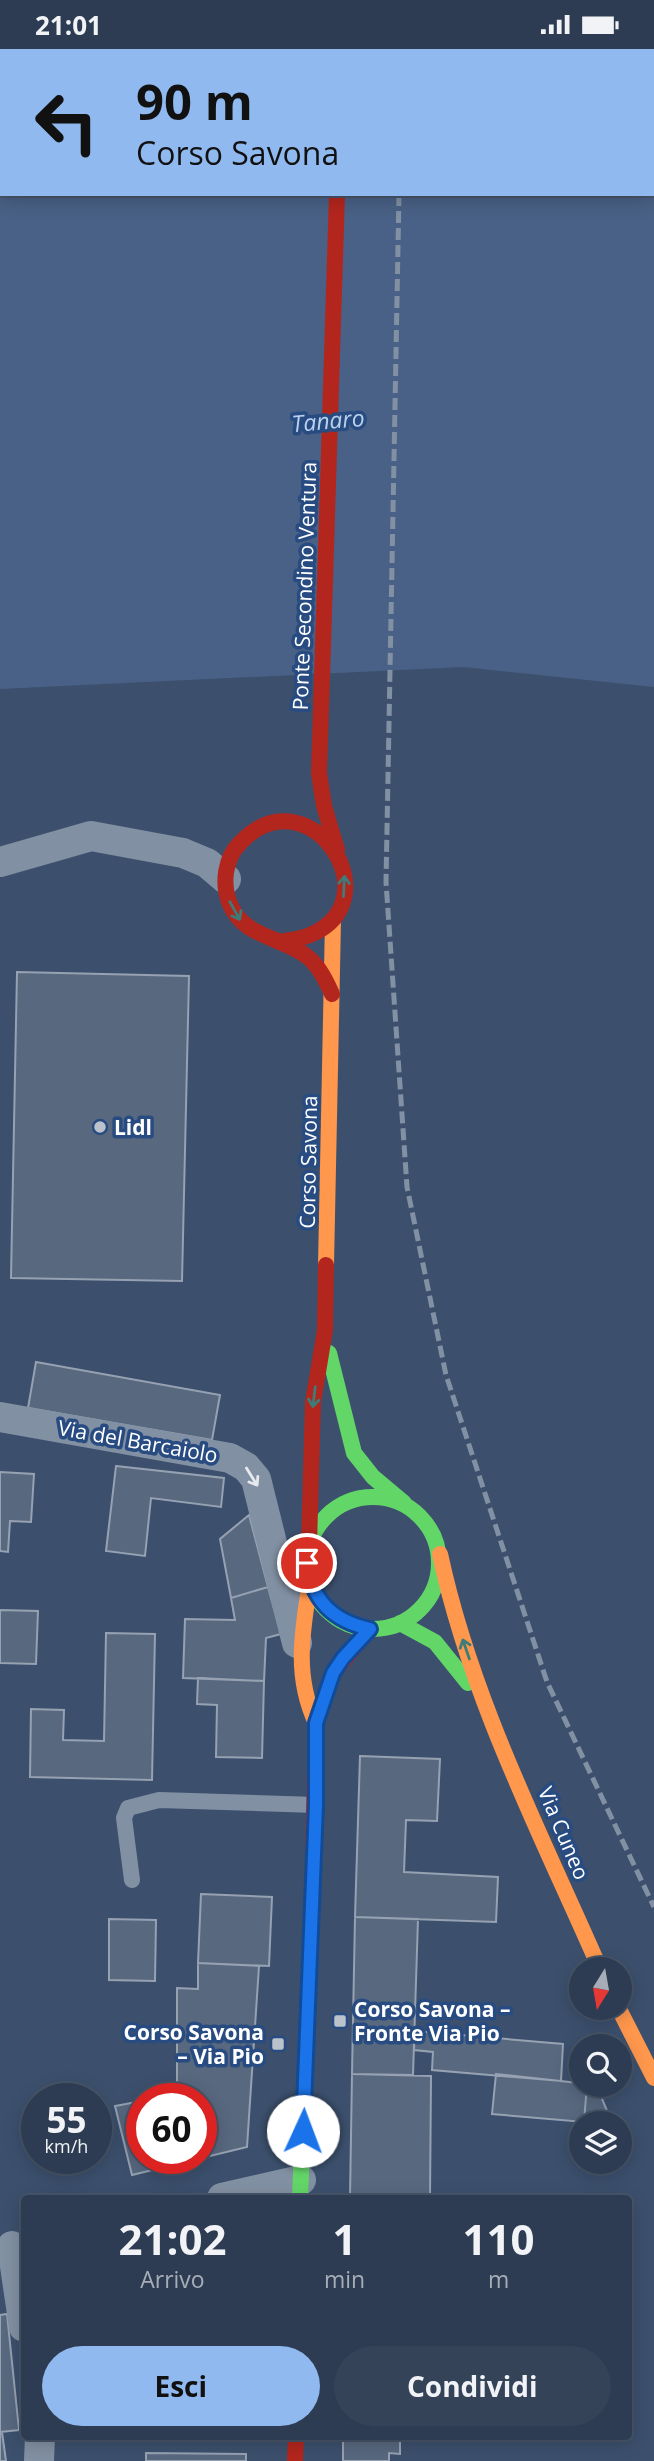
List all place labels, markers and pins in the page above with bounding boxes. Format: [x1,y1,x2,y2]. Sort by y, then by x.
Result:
place label: Lidl [114,1113,152,1141]
marker: Lidl [92,1119,108,1135]
pin [277,1533,337,1593]
place label: Corso Savona – Fronte Via Pio [354,1995,510,2047]
marker: Corso Savona – Fronte Via Pio [332,2013,348,2029]
place label: Corso Savona – Via Pio [124,2018,264,2070]
marker: Corso Savona – Via Pio [270,2036,286,2052]

